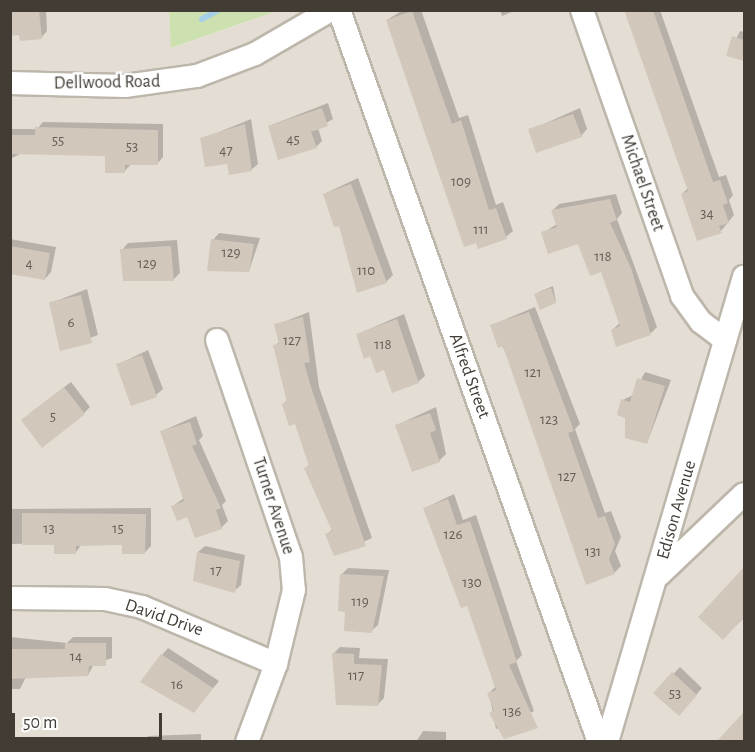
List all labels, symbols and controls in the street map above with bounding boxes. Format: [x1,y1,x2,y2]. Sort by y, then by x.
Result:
street label: Dellwood Road [54,71,160,95]
house number: 45 [286,131,300,149]
house number: 55 [52,132,64,150]
street label: Michael Street [615,132,669,234]
house number: 53 [126,138,138,156]
house number: 47 [219,142,233,160]
house number: 109 [451,173,471,191]
house number: 34 [700,205,714,223]
house number: 111 [473,221,489,239]
house number: 129 [221,244,241,262]
house number: 118 [594,248,612,266]
house number: 4 [25,255,33,273]
house number: 129 [137,255,157,273]
house number: 110 [357,262,375,280]
house number: 6 [67,314,75,332]
street label: Alfred Street [444,330,494,422]
house number: 127 [283,332,301,350]
house number: 118 [374,336,392,354]
house number: 121 [524,364,542,382]
house number: 5 [50,408,56,426]
house number: 123 [540,411,558,429]
street label: Turner Avenue [247,455,299,557]
street label: Edison Avenue [653,458,701,562]
house number: 127 [558,468,576,486]
house number: 13 [43,520,55,538]
house number: 15 [112,520,124,538]
house number: 126 [443,526,463,544]
house number: 131 [585,543,601,561]
house number: 17 [210,562,222,580]
house number: 130 [462,574,482,592]
house number: 119 [351,593,369,611]
street label: David Drive [122,595,206,641]
house number: 14 [70,648,82,666]
house number: 117 [348,667,364,685]
house number: 16 [171,676,183,694]
house number: 53 [669,685,681,703]
scale bar [15,701,165,739]
house number: 136 [503,703,521,721]
text: 50 m [23,714,57,732]

